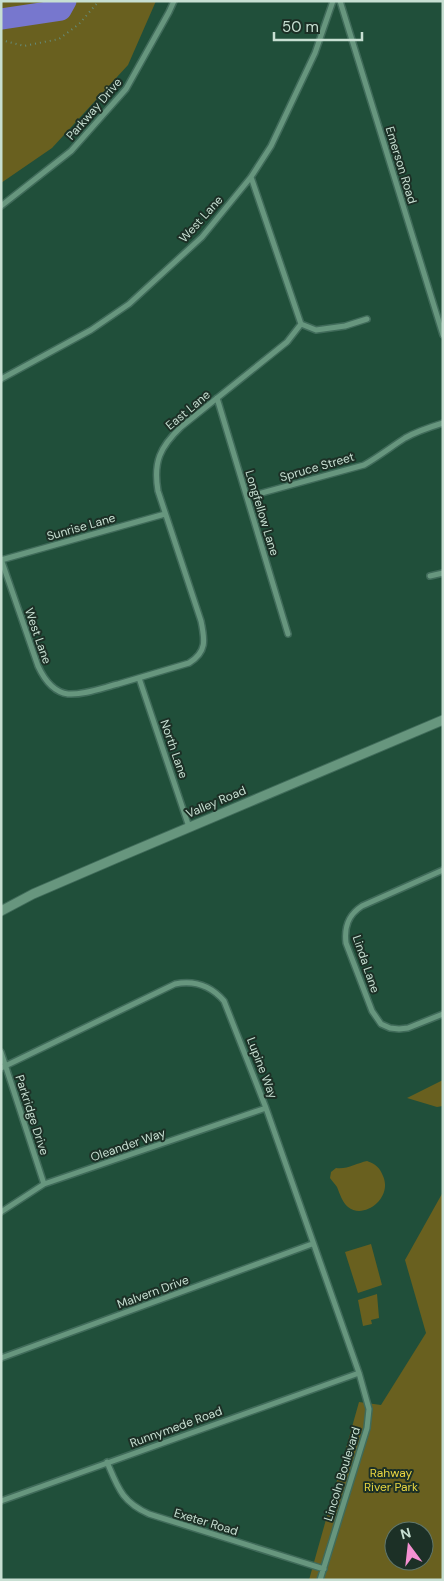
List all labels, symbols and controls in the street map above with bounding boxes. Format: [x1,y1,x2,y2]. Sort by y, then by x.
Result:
scale bar [274,10,362,42]
text: 50 m [282,17,319,37]
street label: Parkway Drive [63,74,126,143]
street label: Emerson Road [382,124,420,206]
street label: West Lane [176,192,226,246]
street label: East Lane [162,387,214,433]
street label: Spruce Street [278,449,356,485]
street label: Longfellow Lane [241,468,283,558]
street label: Sunrise Lane [45,510,117,544]
street label: West Lane [21,606,55,666]
street label: North Lane [156,717,192,781]
street label: Valley Road [184,782,248,822]
street label: Linda Lane [349,933,383,995]
street label: Lupine Way [243,1035,281,1101]
street label: Parkridge Drive [11,1073,53,1157]
street label: Oleander Way [88,1125,168,1165]
street label: Malvern Drive [115,1272,191,1312]
street label: Runnymede Road [128,1403,224,1451]
street label: Lincoln Boulevard [320,1425,364,1523]
park label: Rahway River Park [364,1465,418,1495]
street label: Exeter Road [172,1505,240,1539]
north arrow [384,1521,434,1571]
text: N [398,1523,413,1543]

